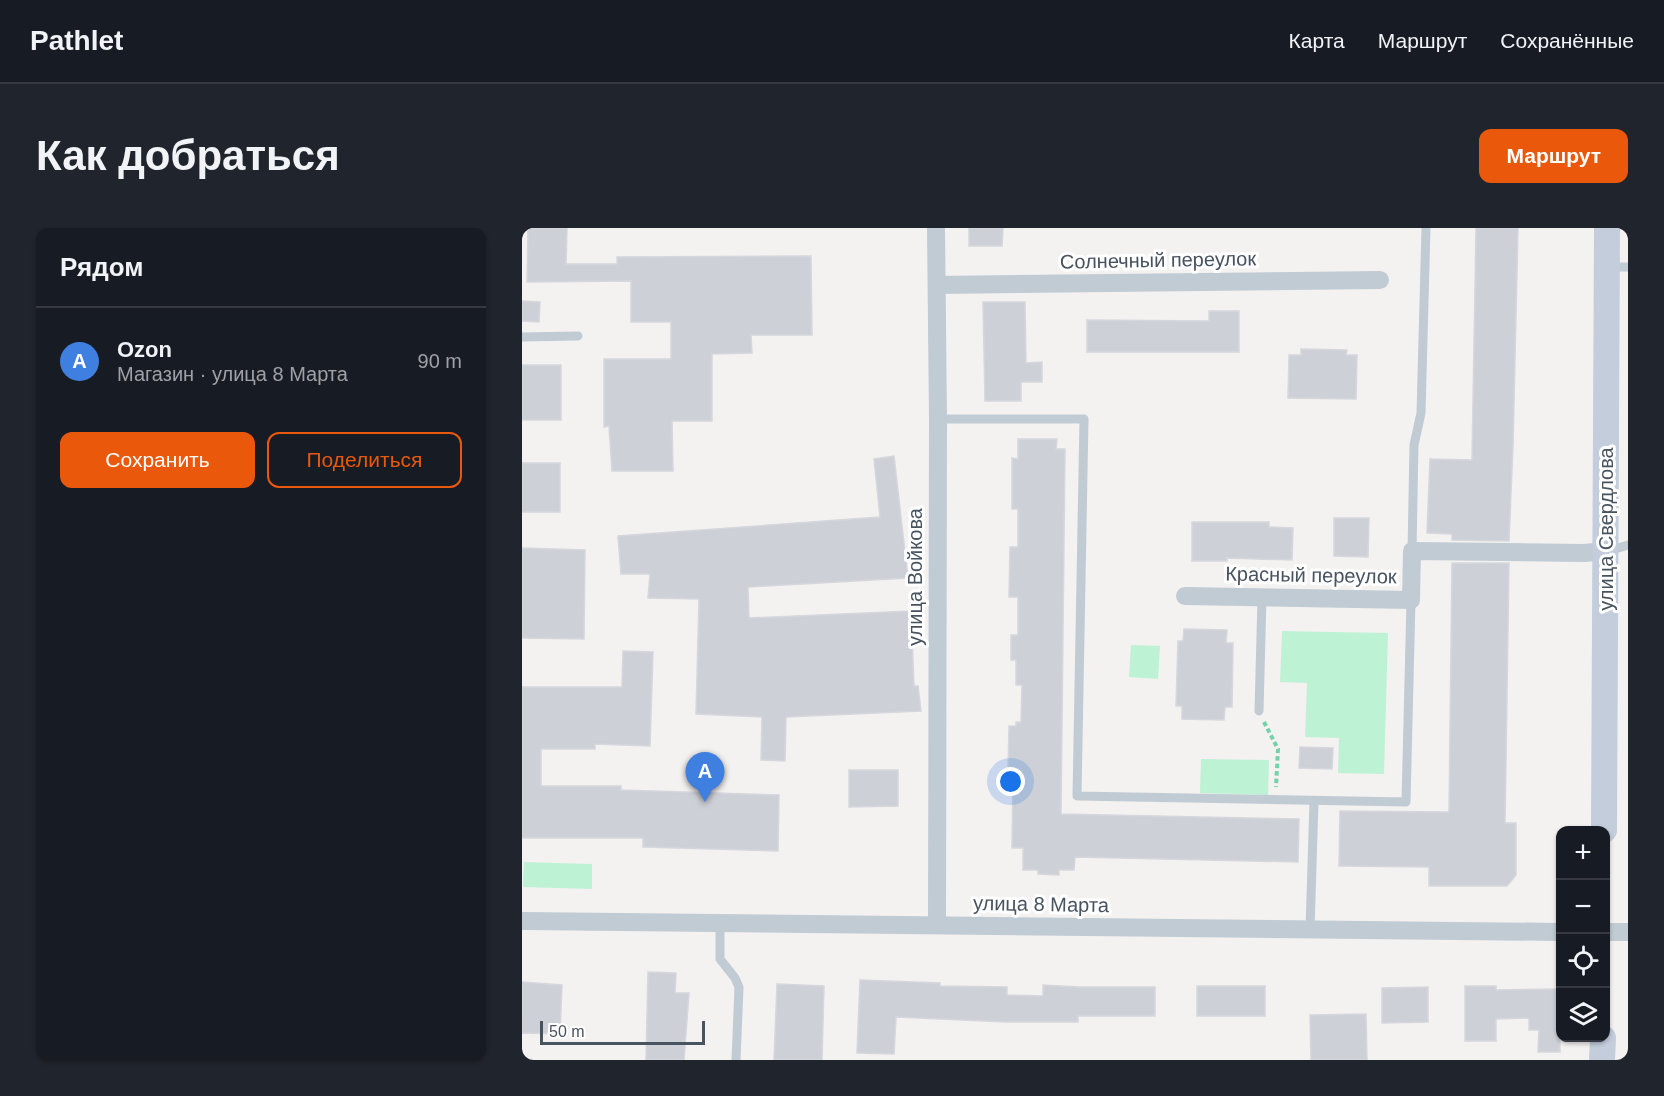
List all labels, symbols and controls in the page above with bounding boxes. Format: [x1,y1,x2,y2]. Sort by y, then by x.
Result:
text: Pathlet [30,25,123,56]
text: Карта [1289,29,1345,52]
text: Маршрут [1378,29,1467,52]
text: Сохранённые [1500,29,1634,52]
button: Маршрут [1479,129,1628,183]
text: Как добраться [36,132,340,179]
street label: Солнечный переулок [1060,247,1257,273]
text: Рядом [60,252,143,282]
text: Ozon [117,337,172,362]
text: A [72,350,87,372]
text: 90 m [418,350,462,372]
text: Магазин · улица 8 Марта [117,363,348,385]
button: Сохранить [60,432,255,488]
button: Поделиться [267,432,462,488]
street label: улица Свердлова [1595,446,1617,611]
street label: улица Войкова [904,507,926,646]
street label: Красный переулок [1225,563,1397,587]
pin: A [686,752,724,802]
your location [996,767,1025,796]
map controls [1556,826,1610,1042]
button: + [1556,826,1610,880]
button: − [1556,880,1610,934]
street label: улица 8 Марта [973,892,1110,916]
button: locate [1556,934,1610,988]
button: layers [1556,988,1610,1042]
scale bar [540,1018,705,1046]
text: 50 m [549,1023,585,1040]

